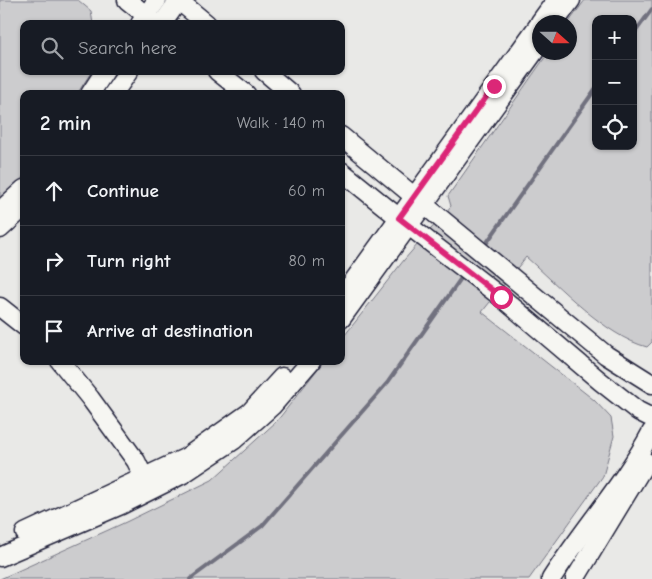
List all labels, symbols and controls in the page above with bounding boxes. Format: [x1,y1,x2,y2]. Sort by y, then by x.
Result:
north arrow [532,15,577,60]
map controls [592,15,637,150]
button: + [592,15,637,60]
search box [20,20,345,75]
icon: search [38,34,66,62]
text: Search here [78,37,177,59]
button: − [592,60,637,105]
route end [483,75,506,98]
button: locate [592,105,637,150]
text: 2 min [40,111,91,135]
text: Walk · 140 m [237,114,325,132]
icon: ahead [40,177,68,205]
text: Continue [87,180,159,202]
text: 60 m [288,182,325,200]
icon: right [40,247,68,275]
text: Turn right [87,250,171,272]
text: 80 m [288,252,325,270]
route start [490,286,513,309]
icon: arrive [40,317,68,345]
text: Arrive at destination [87,320,253,342]

